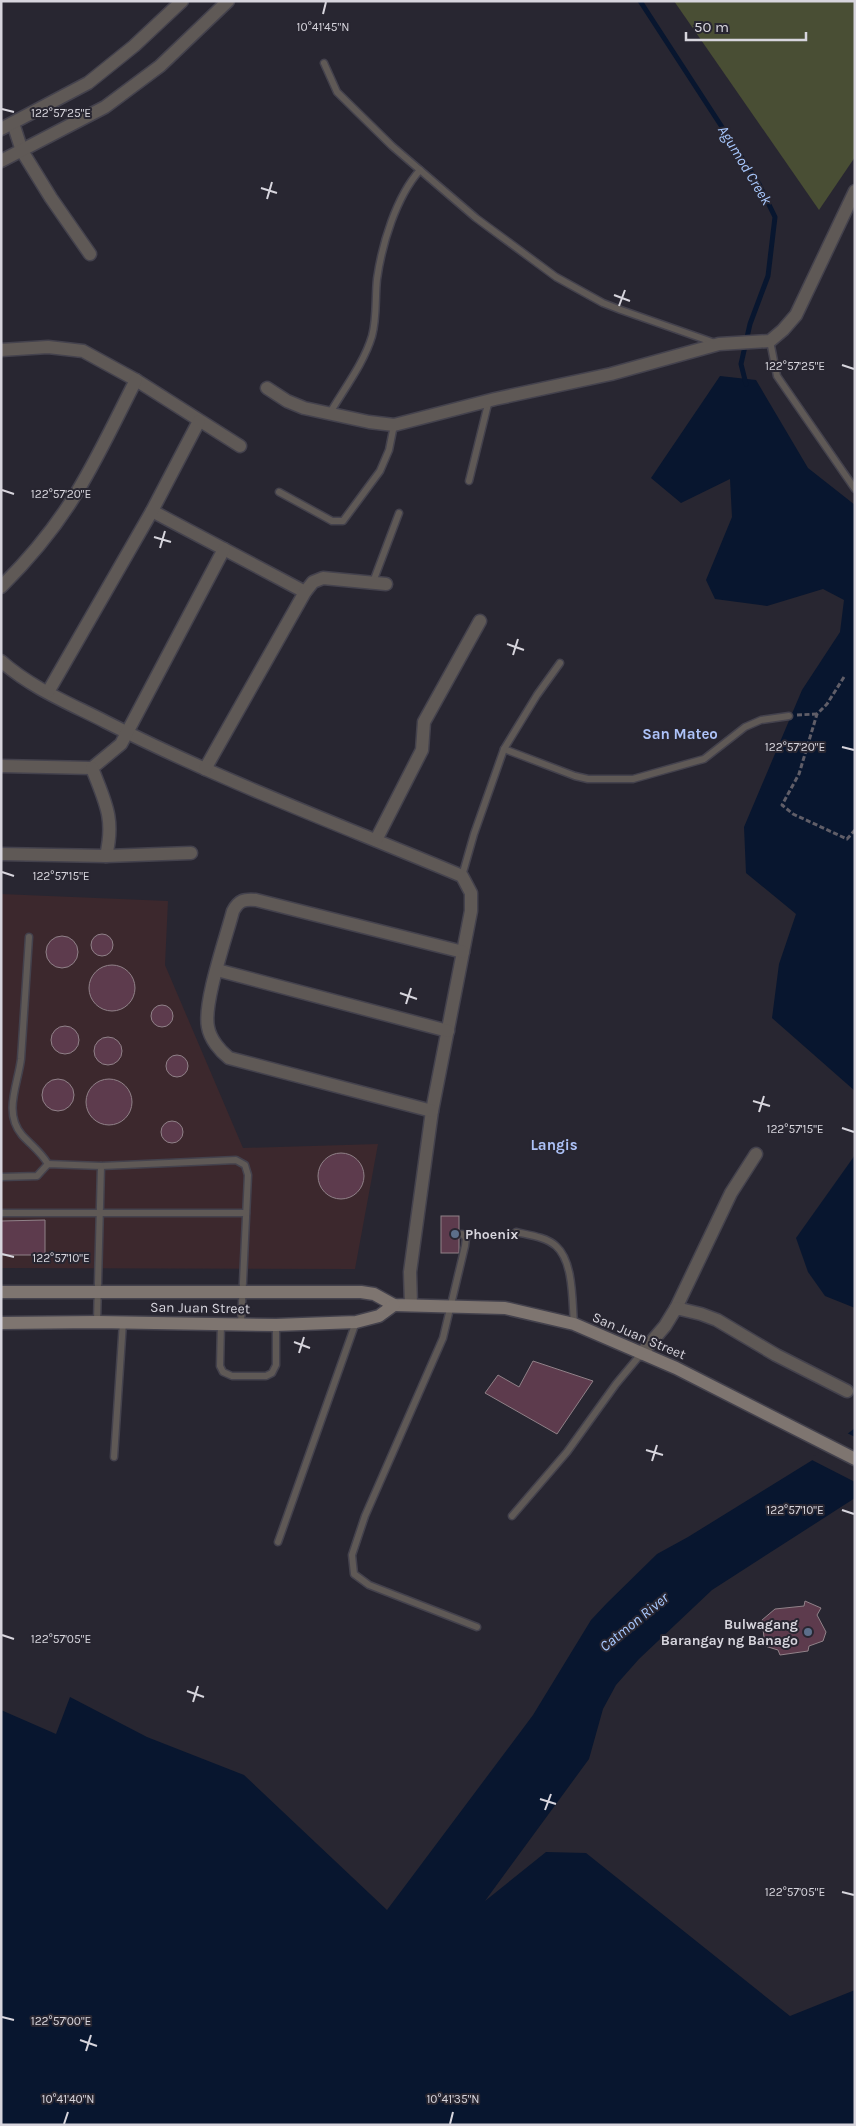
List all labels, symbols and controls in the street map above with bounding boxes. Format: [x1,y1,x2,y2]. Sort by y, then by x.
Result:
scale bar [686,10,806,42]
text: 50 m [694,18,729,36]
text: 10°41'45"N [297,20,349,34]
text: 122°57'25"E [31,106,91,120]
water label: Agumod Creek [714,122,776,208]
text: 122°57'25"E [765,359,825,373]
text: 122°57'20"E [31,487,91,501]
district label: San Mateo [642,725,718,743]
text: 122°57'20"E [765,740,825,754]
text: 122°57'15"E [32,869,90,883]
text: 122°57'15"E [766,1122,824,1136]
district label: Langis [530,1136,578,1154]
place label: Phoenix [465,1226,519,1243]
marker: Phoenix [449,1228,461,1240]
text: 122°57'10"E [32,1251,90,1265]
street label: San Juan Street [150,1299,250,1317]
street label: San Juan Street [590,1309,688,1363]
text: 122°57'10"E [766,1503,824,1517]
water label: Catmon River [596,1588,673,1655]
place label: Bulwagang Barangay ng Banago [661,1616,798,1649]
marker: Bulwagang Barangay ng Banago [802,1626,814,1638]
text: 122°57'05"E [31,1632,91,1646]
text: 122°57'05"E [765,1885,825,1899]
text: 122°57'00"E [31,2014,91,2028]
text: 10°41'40"N [41,2092,95,2106]
text: 10°41'35"N [426,2092,480,2106]

